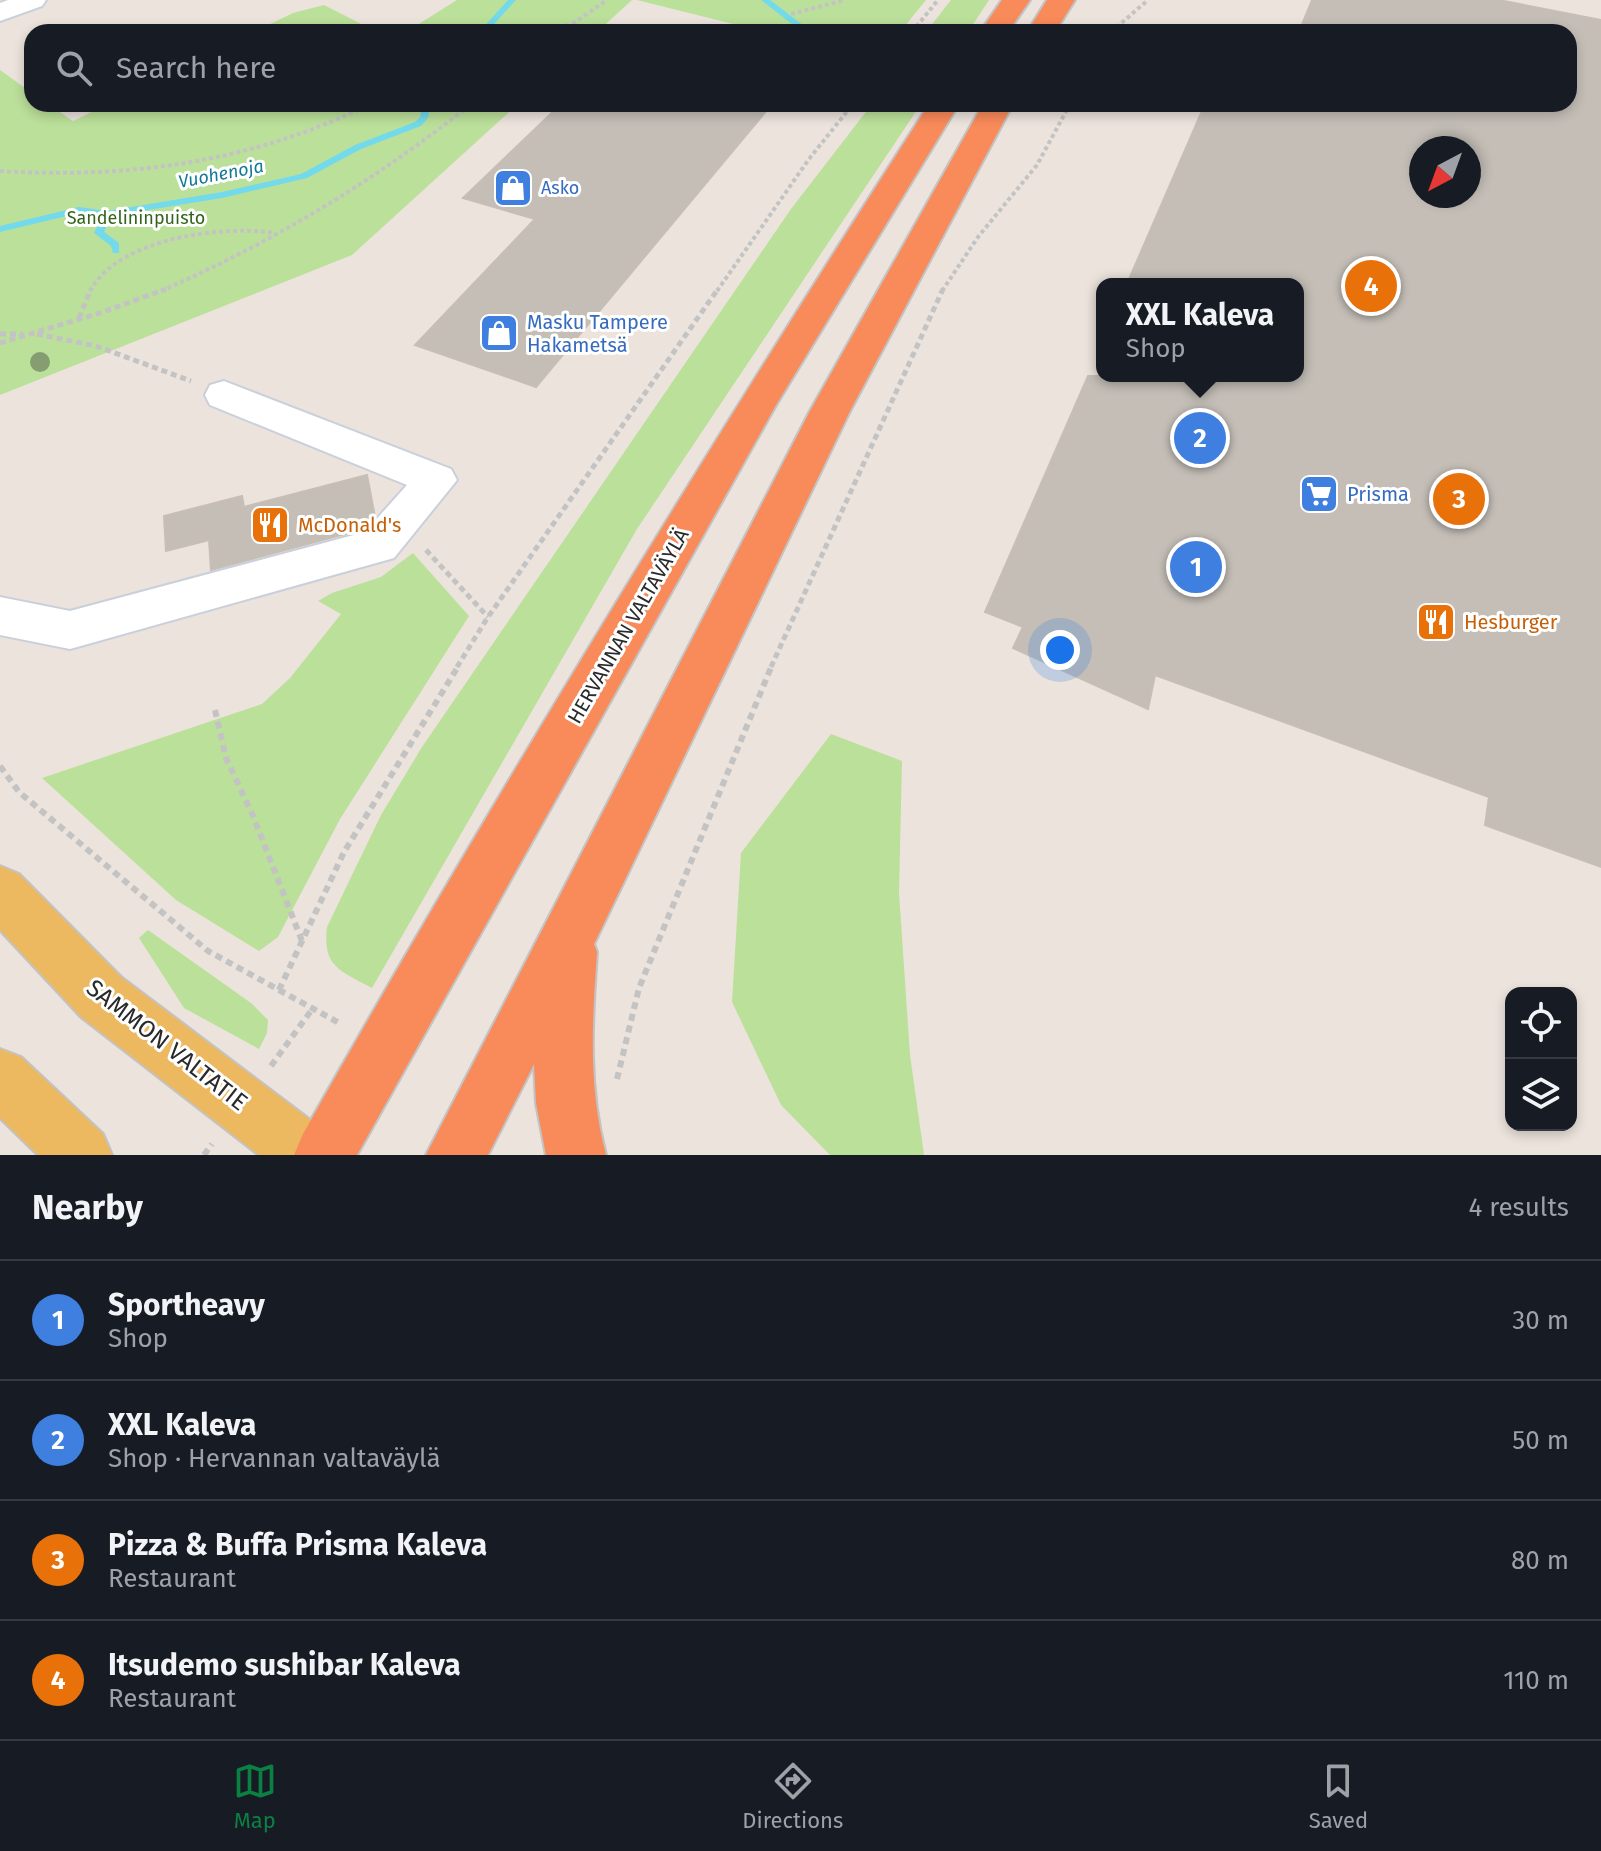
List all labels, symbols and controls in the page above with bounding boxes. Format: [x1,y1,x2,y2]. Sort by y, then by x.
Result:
search box [24,24,1577,112]
icon: search [52,46,96,90]
text: Search here [116,50,276,86]
north arrow [1409,136,1481,208]
water label: Vuohenoja [177,155,265,193]
shop icon: Asko [492,167,534,209]
place label: Asko [541,177,579,199]
park label: Sandelininpuisto [67,207,205,229]
pin: 4 [1345,256,1397,316]
popup [1096,278,1304,382]
text: XXL Kaleva [1126,297,1274,333]
place label: Masku Tampere Hakametsä [527,310,668,357]
shop icon: Masku Tampere Hakametsä [478,312,520,354]
text: Shop [1126,333,1186,364]
pin: 2 [1174,408,1226,468]
pin: 3 [1433,469,1485,529]
supermarket icon: Prisma [1298,473,1340,515]
place label: Prisma [1347,482,1409,506]
restaurant icon: McDonald's [249,504,291,546]
place label: McDonald's [298,513,401,537]
street label: HERVANNAN VALTAVÄYLÄ [562,524,694,728]
pin: 1 [1170,537,1222,597]
restaurant icon: Hesburger [1415,601,1457,643]
place label: Hesburger [1464,610,1558,634]
your location [1040,630,1080,670]
street label: SAMMON VALTATIE [81,974,253,1116]
map controls [1505,987,1577,1131]
button: locate [1505,987,1577,1059]
button: layers [1505,1059,1577,1131]
text: Nearby [32,1187,143,1228]
text: 4 results [1468,1192,1569,1223]
text: Sportheavy [108,1287,265,1323]
text: 1 [52,1305,64,1336]
text: 30 m [1512,1305,1569,1336]
text: Shop [108,1323,168,1354]
text: XXL Kaleva [108,1407,256,1443]
text: 2 [51,1425,65,1456]
text: 50 m [1512,1425,1569,1456]
text: Shop · Hervannan valtaväylä [108,1443,441,1474]
text: Pizza & Buffa Prisma Kaleva [108,1527,487,1563]
text: 3 [51,1545,65,1576]
text: 80 m [1511,1545,1569,1576]
text: Restaurant [108,1563,236,1594]
text: Itsudemo sushibar Kaleva [108,1647,461,1683]
text: 4 [51,1665,65,1696]
text: 110 m [1503,1665,1569,1696]
text: Restaurant [108,1683,236,1714]
tab: Map [233,1759,277,1834]
tab: Directions [742,1759,843,1834]
tab: Saved [1309,1759,1368,1834]

